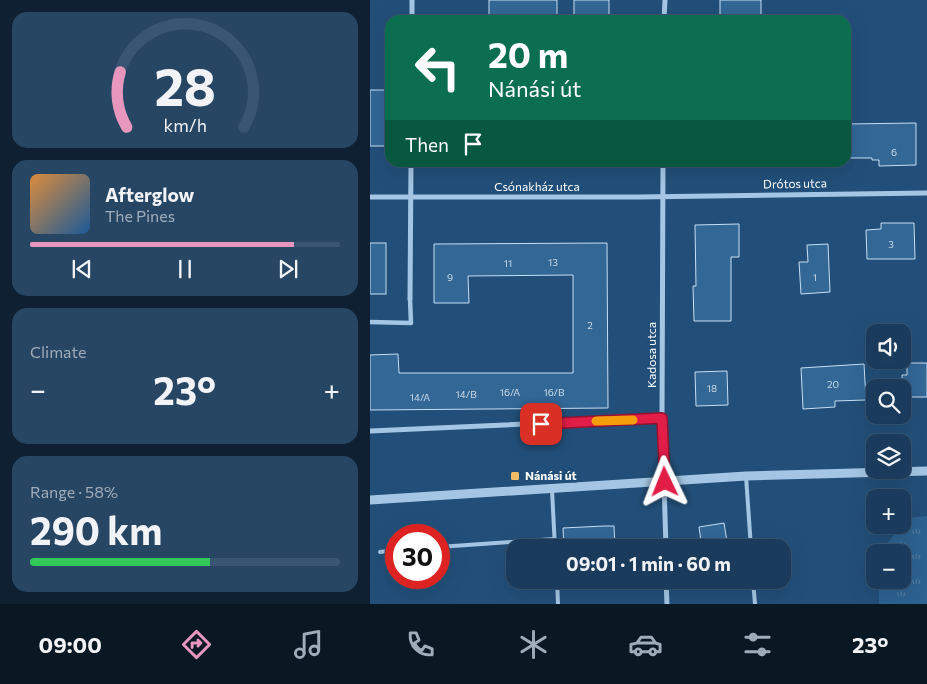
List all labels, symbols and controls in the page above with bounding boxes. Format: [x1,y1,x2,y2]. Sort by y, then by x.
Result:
text: 20 m [488,32,568,75]
icon: left [405,35,470,100]
text: 28 [154,53,216,117]
text: Nánási út [488,75,581,102]
text: km/h [163,114,207,136]
icon: arrive [459,130,487,158]
text: Then [405,133,449,156]
house number: 6 [891,146,897,158]
street label: Drótos utca [763,175,827,191]
street label: Csónakház utca [494,179,580,193]
text: Afterglow [105,183,194,206]
text: The Pines [105,206,175,225]
house number: 3 [888,238,894,250]
icon: previous [68,255,96,283]
icon: pause [171,255,199,283]
icon: next [274,255,302,283]
house number: 13 [548,256,558,268]
house number: 11 [504,257,512,269]
house number: 9 [447,271,453,283]
house number: 1 [813,271,817,283]
house number: 2 [587,319,593,331]
street label: Kadosa utca [644,322,658,388]
map controls [866,324,911,589]
button: sound [866,324,911,369]
text: Climate [30,342,86,361]
text: 23° [153,366,216,413]
text: − [30,372,46,406]
text: + [324,372,340,406]
house number: 20 [827,378,839,390]
button: search [866,379,911,424]
house number: 18 [707,382,717,394]
house number: 16/A [500,386,520,398]
house number: 16/B [543,386,565,398]
house number: 14/B [455,388,477,400]
house number: 14/A [410,391,430,403]
pin [520,403,562,445]
icon: arrive [527,410,555,438]
button: layers [866,434,911,479]
position arrow [638,455,690,507]
place label: Nánási út [525,468,577,482]
marker: Nánási út [509,470,521,482]
text: Range · 58% [30,482,118,501]
button: + [866,489,911,534]
text: 290 km [30,506,162,553]
speed limit sign: 30 [385,524,450,589]
button: − [866,544,911,589]
text: 09:01 · 1 min · 60 m [566,552,731,575]
icon: directions [179,627,214,662]
icon: music [291,627,326,662]
icon: phone [403,627,438,662]
icon: climate [516,627,551,662]
icon: car [628,627,663,662]
icon: filters [740,627,775,662]
text: 09:00 [39,631,102,658]
text: 23° [852,631,888,658]

